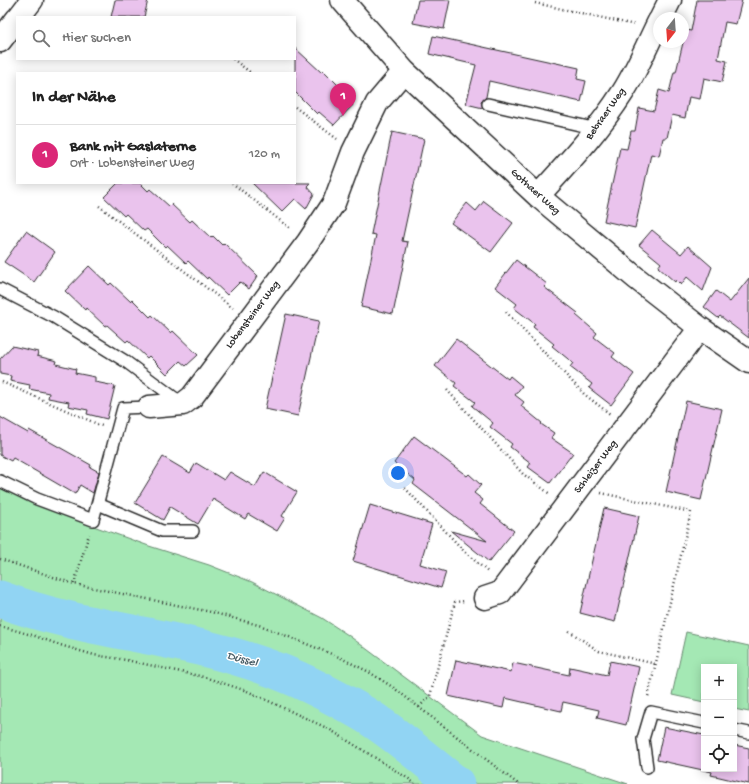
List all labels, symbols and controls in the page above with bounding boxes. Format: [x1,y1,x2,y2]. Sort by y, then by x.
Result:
north arrow [653,12,689,48]
search box [16,16,296,60]
icon: search [30,27,52,49]
text: Hier suchen [62,29,131,47]
pin: 1 [330,83,356,116]
street label: Bebraer Weg [583,86,628,143]
text: In der Nähe [32,88,115,108]
text: Bank mit Gaslaterne [70,138,196,156]
text: 1 [42,147,48,162]
text: 120 m [249,147,280,162]
text: Ort · Lobensteiner Weg [70,156,195,171]
street label: Gothaer Weg [508,167,562,217]
street label: Lobensteiner Weg [224,279,282,351]
street label: Schleizer Weg [572,438,620,496]
your location [388,463,408,483]
water label: Düssel [225,649,260,671]
map controls [701,664,737,772]
button: + [701,664,737,700]
button: − [701,700,737,736]
button: locate [701,736,737,772]

